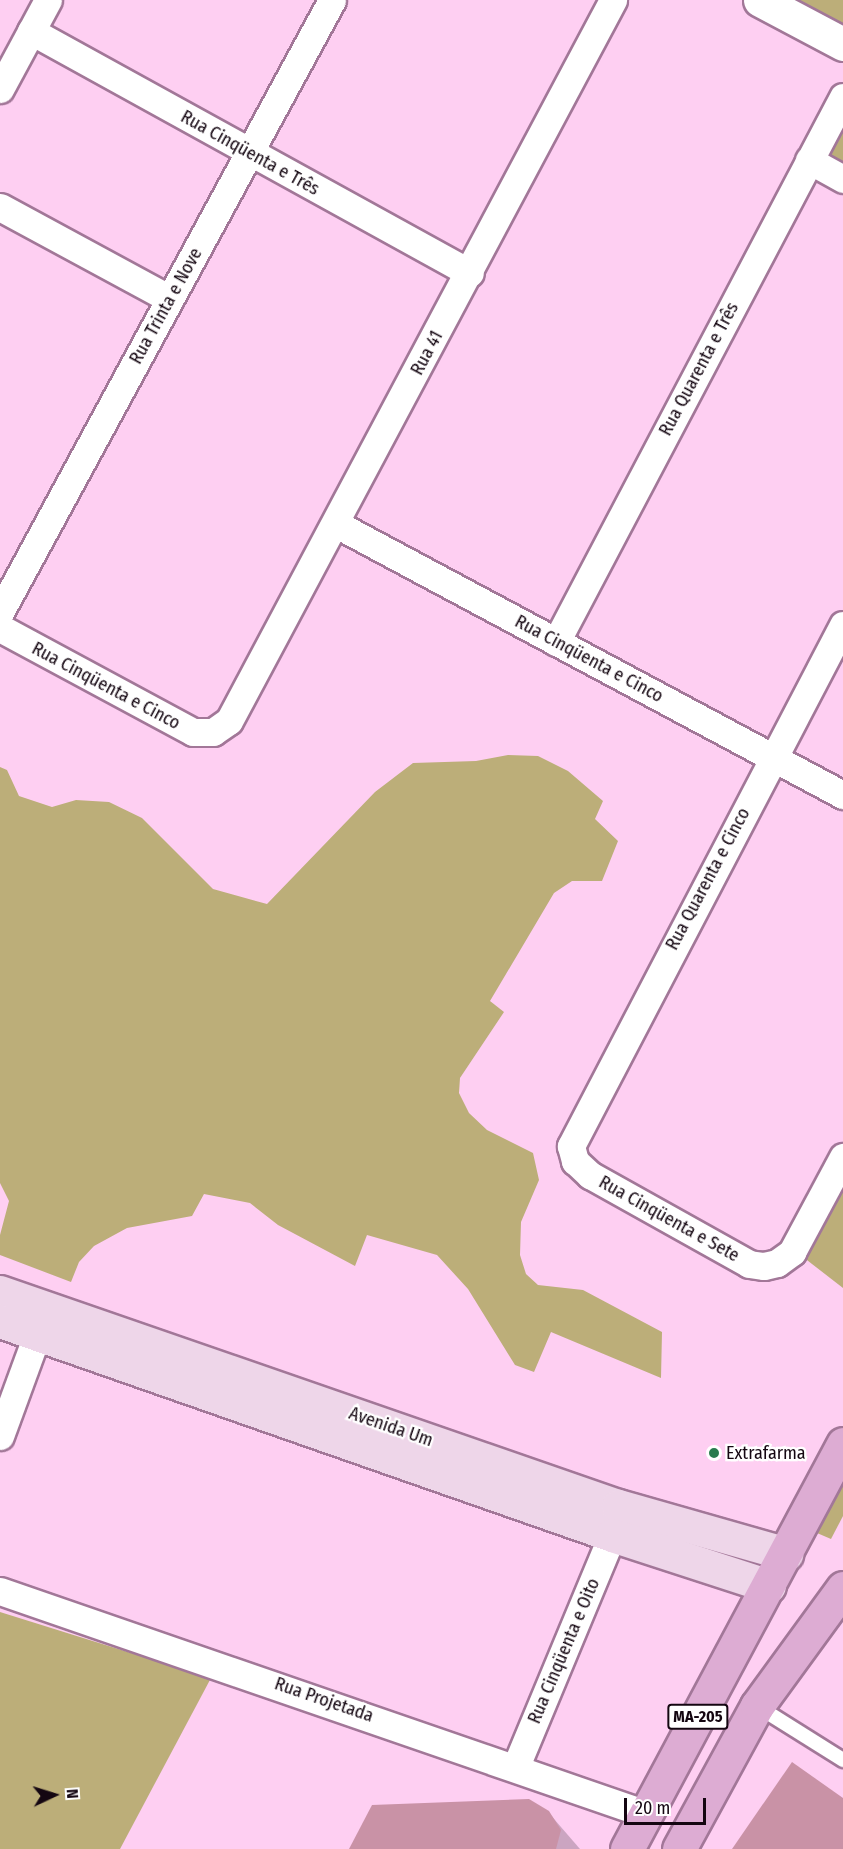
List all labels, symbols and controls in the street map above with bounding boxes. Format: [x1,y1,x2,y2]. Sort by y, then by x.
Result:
street label: Rua Cinqüenta e Três [177,106,323,200]
street label: Rua Trinta e Nove [125,244,207,368]
street label: Rua Quarenta e Três [655,299,743,439]
street label: Rua 41 [406,327,448,379]
street label: Rua Cinqüenta e Cinco [511,611,667,707]
street label: Rua Cinqüenta e Cinco [28,638,184,734]
street label: Rua Quarenta e Cinco [661,804,755,954]
street label: Rua Cinqüenta e Sete [595,1171,743,1267]
street label: Avenida Um [346,1403,436,1451]
place label: Extrafarma [726,1442,806,1464]
marker: Extrafarma [707,1446,721,1460]
street label: Rua Cinqüenta e Oito [524,1575,604,1727]
street label: Rua Projetada [272,1673,376,1727]
road number: MA-205 [666,1704,730,1730]
north arrow [24,1765,84,1825]
scale bar [627,1786,710,1824]
text: N [63,1788,82,1799]
text: 20 m [635,1797,670,1819]

